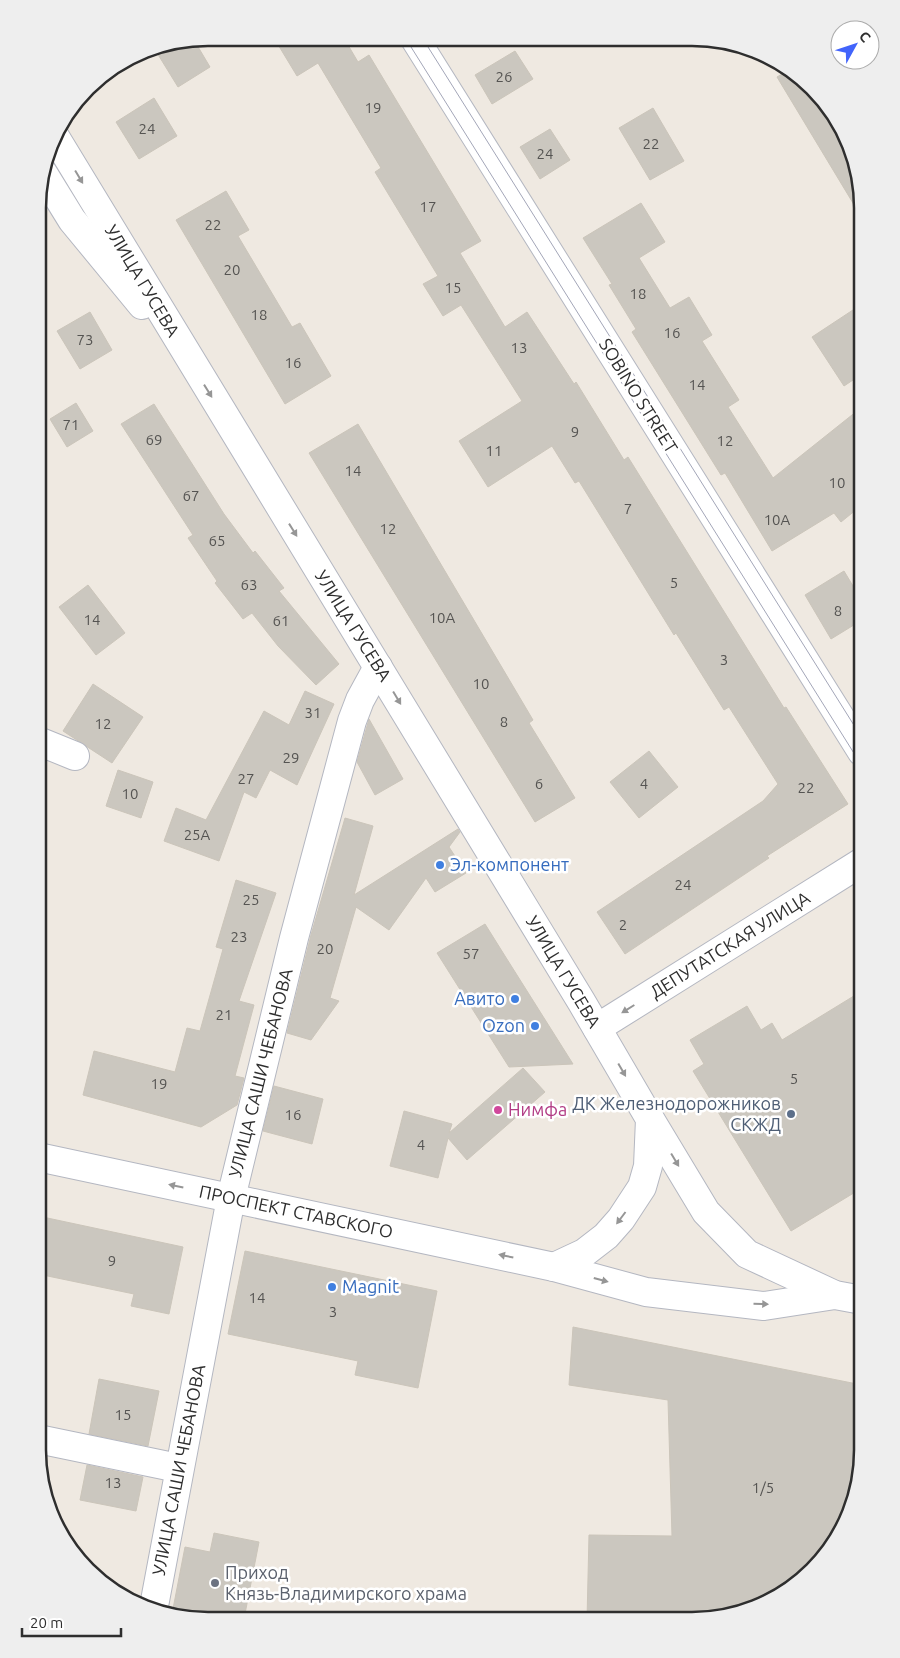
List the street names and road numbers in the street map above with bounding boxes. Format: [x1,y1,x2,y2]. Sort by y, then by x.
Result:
street label: УЛИЦА ГУСЕВА [102,221,184,340]
street label: SOBINO STREET [596,335,682,456]
street label: УЛИЦА ГУСЕВА [312,566,396,685]
street label: ДЕПУТАТСКАЯ УЛИЦА [646,887,813,1002]
street label: УЛИЦА ГУСЕВА [523,912,605,1031]
street label: УЛИЦА САШИ ЧЕБАНОВА [224,966,296,1179]
street label: ПРОСПЕКТ СТАВСКОГО [197,1181,395,1241]
street label: УЛИЦА САШИ ЧЕБАНОВА [148,1362,208,1577]

